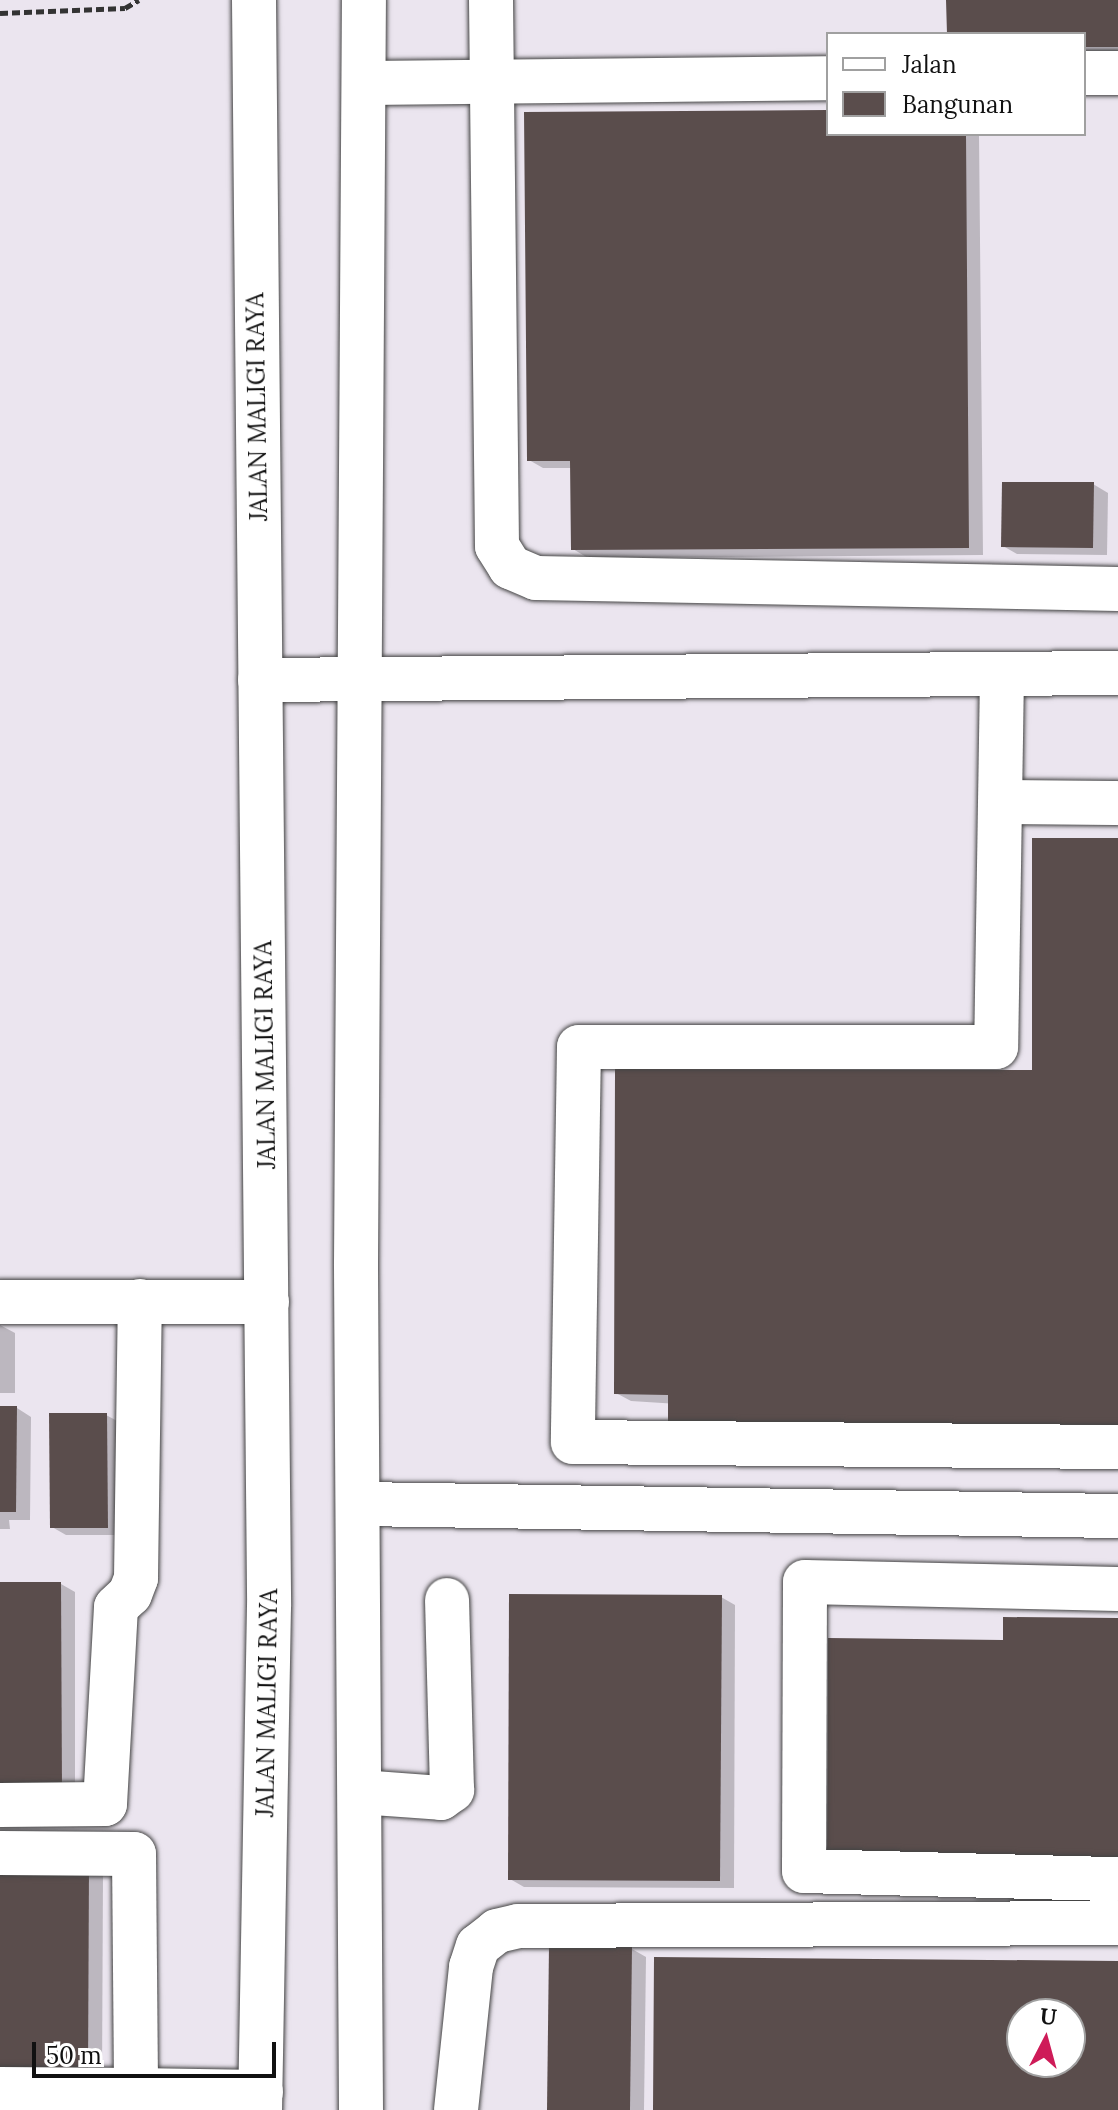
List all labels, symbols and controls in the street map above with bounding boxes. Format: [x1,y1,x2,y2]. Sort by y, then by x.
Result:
legend [826,32,1086,136]
text: Jalan [902,49,956,80]
text: Bangunan [902,89,1013,120]
street label: JALAN MALIGI RAYA [241,293,273,521]
street label: JALAN MALIGI RAYA [249,941,281,1169]
street label: JALAN MALIGI RAYA [251,1589,283,1817]
north arrow [1006,1998,1086,2078]
text: U [1039,2001,1058,2031]
scale bar [36,2026,280,2076]
text: 50 m [46,2040,102,2071]

